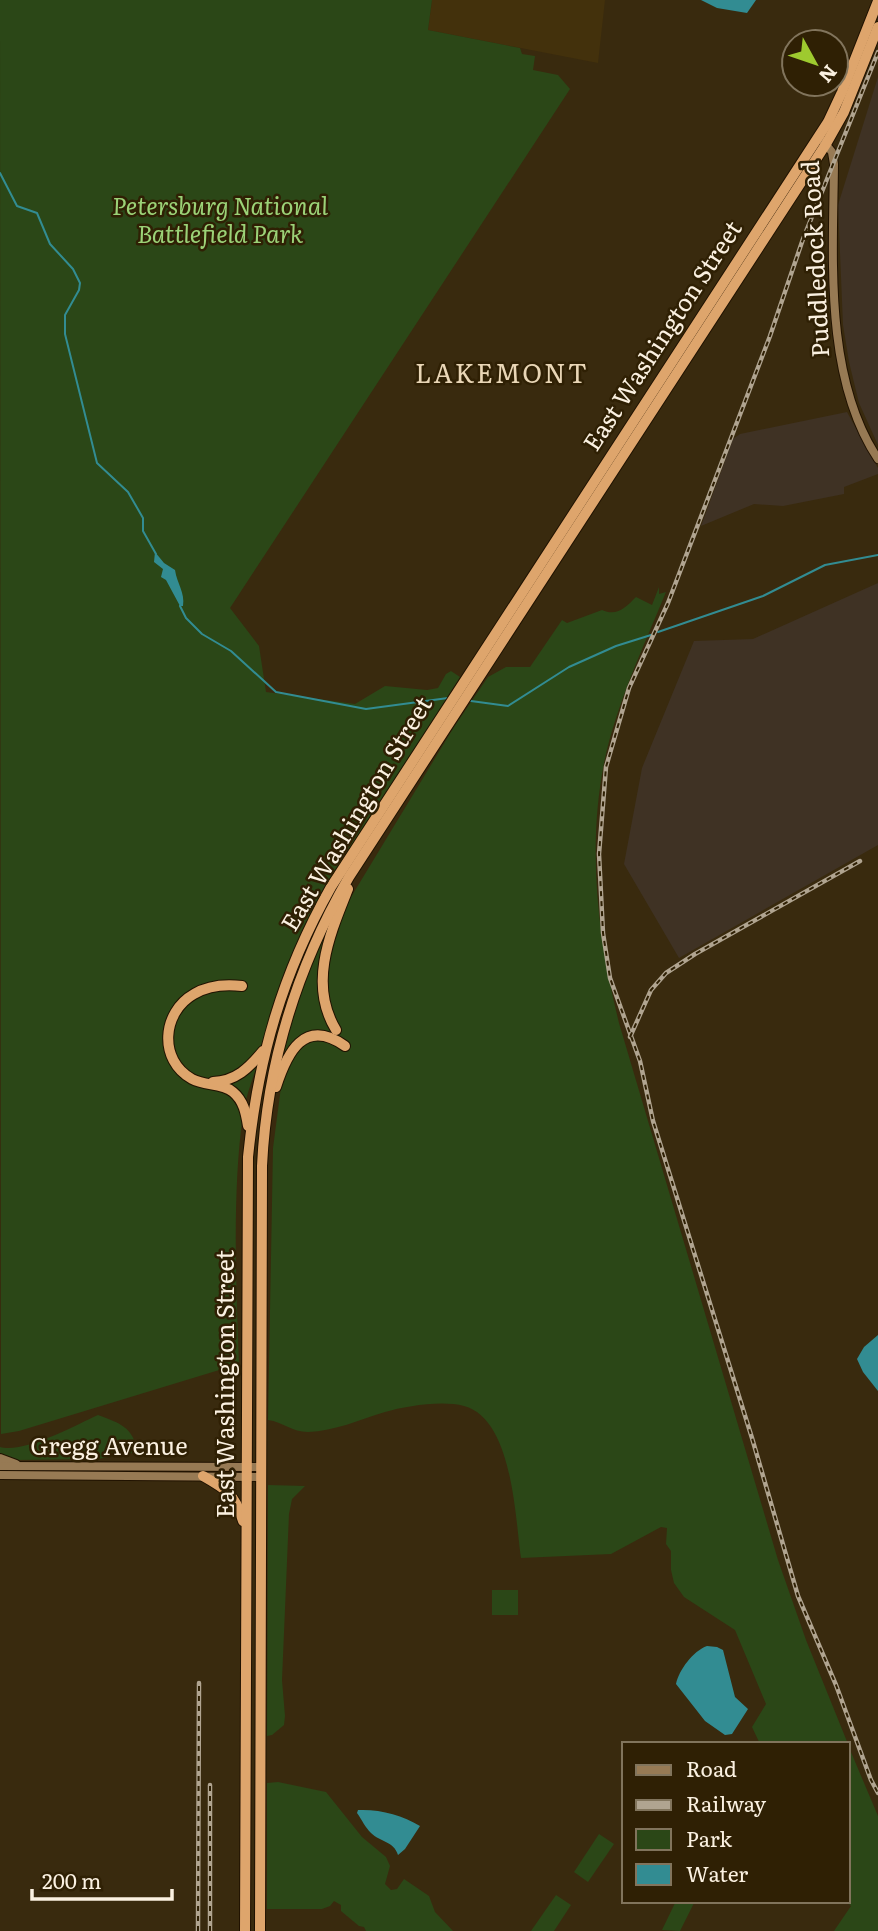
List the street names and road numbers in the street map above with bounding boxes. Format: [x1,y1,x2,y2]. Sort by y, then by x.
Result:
street label: Puddledock Road [791,160,836,358]
street label: East Washington Street [573,212,749,457]
street label: East Washington Street [271,688,439,937]
street label: East Washington Street [206,1250,241,1518]
street label: Gregg Avenue [30,1427,188,1462]

